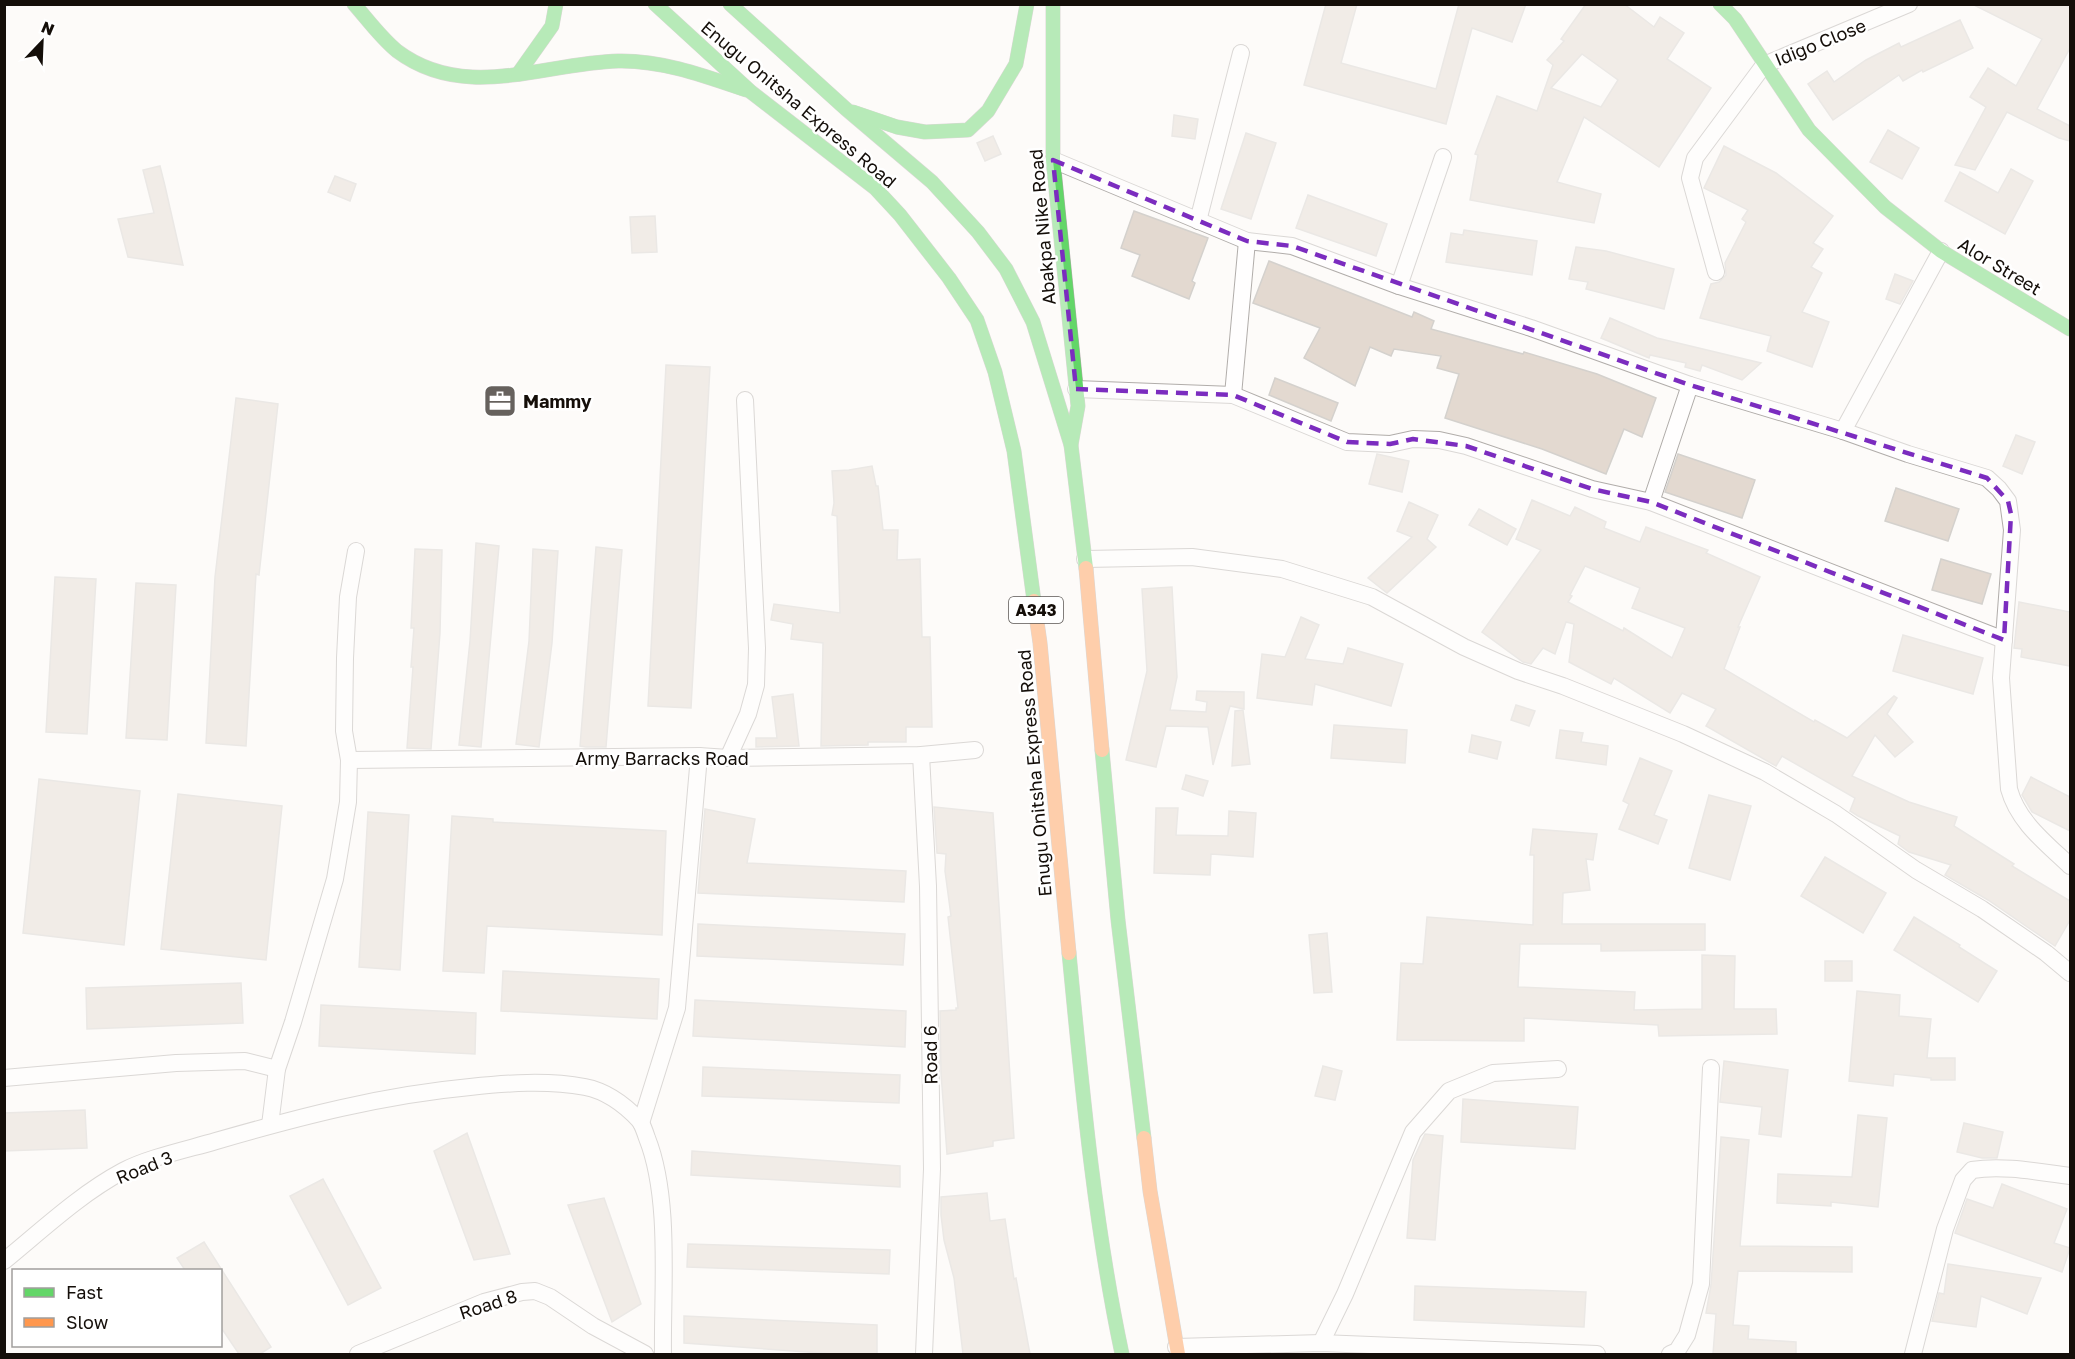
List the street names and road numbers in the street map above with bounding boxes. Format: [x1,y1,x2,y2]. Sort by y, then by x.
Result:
street label: Idigo Close [1771,14,1869,70]
street label: Enugu Onitsha Express Road [697,16,901,192]
street label: Abakpa Nike Road [1024,148,1060,306]
street label: Alor Street [1955,233,2045,299]
road number: A343 [1009,597,1063,623]
street label: Enugu Onitsha Express Road [1012,649,1056,897]
street label: Army Barracks Road [575,747,749,769]
street label: Road 6 [918,1025,942,1085]
street label: Road 3 [112,1146,176,1188]
street label: Road 8 [456,1284,520,1324]

